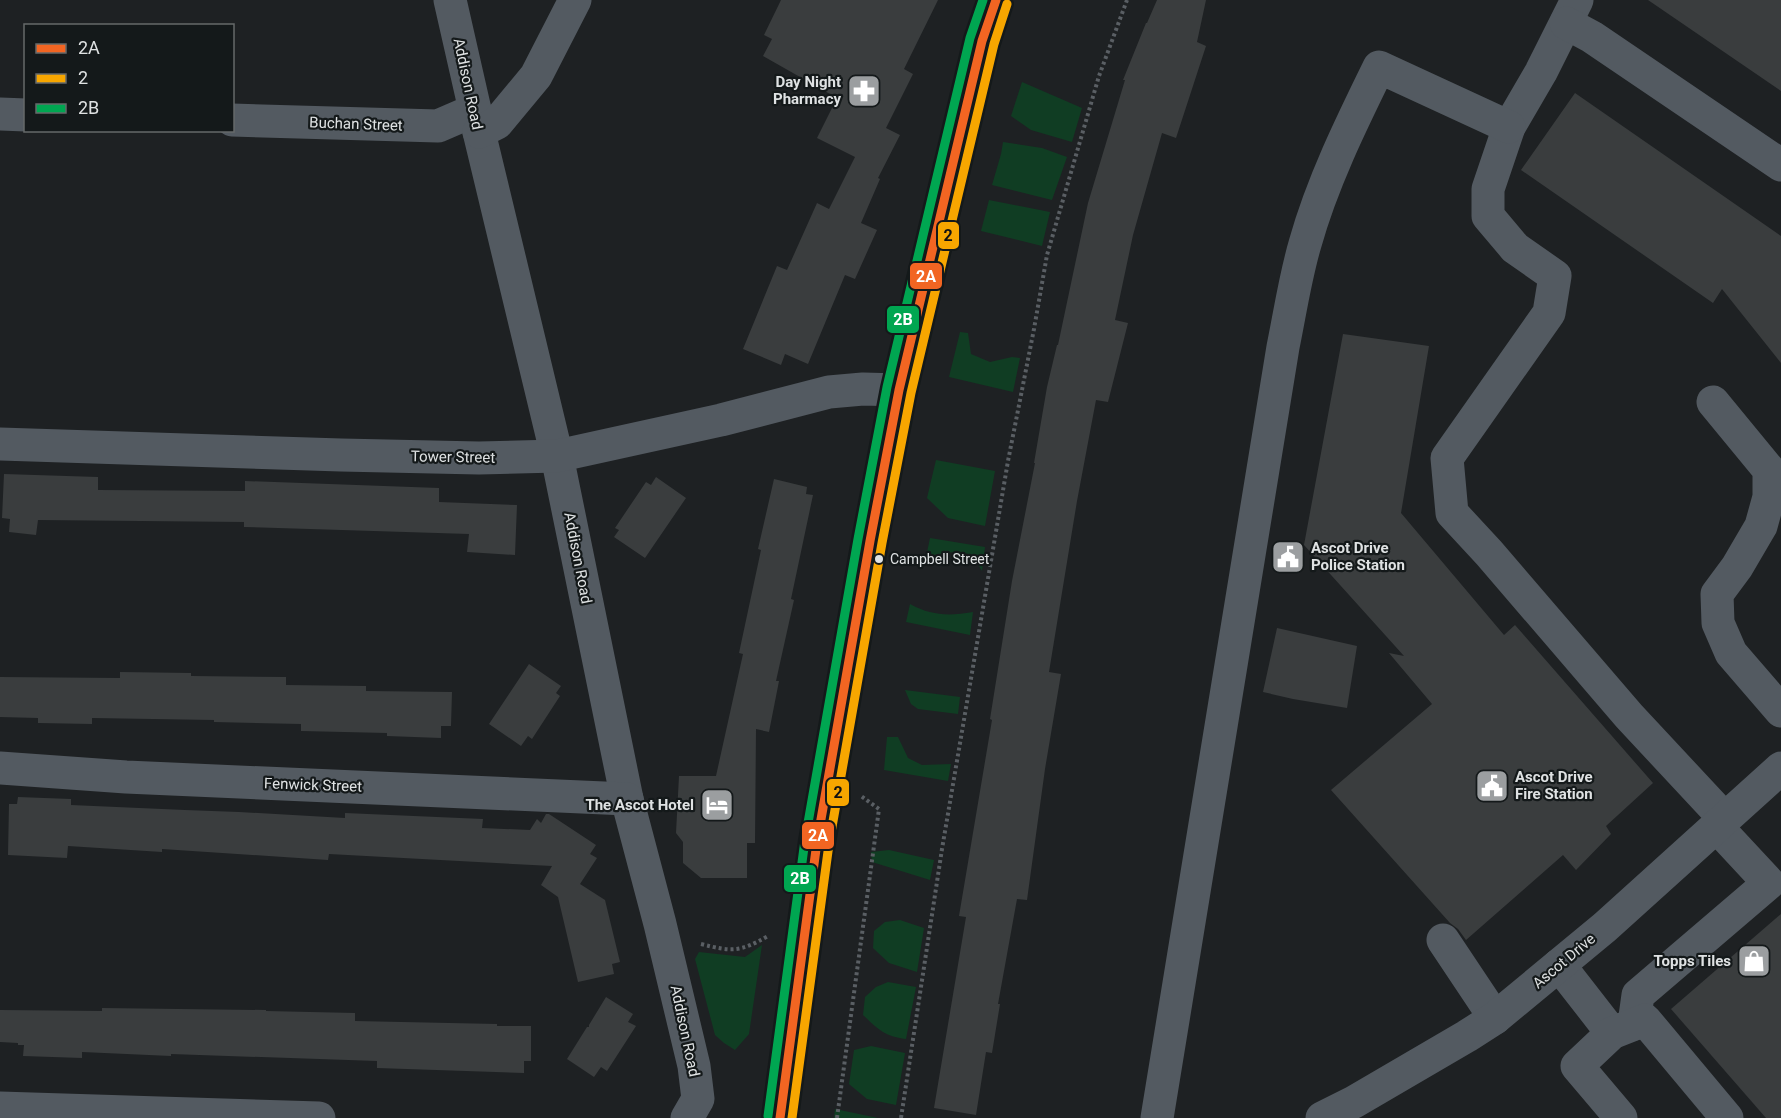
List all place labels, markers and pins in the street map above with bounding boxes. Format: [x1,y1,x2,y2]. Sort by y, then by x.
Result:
place label: Day Night Pharmacy [773,73,841,108]
pharmacy icon: Day Night Pharmacy [846,73,882,109]
public building icon: Ascot Drive Police Station [1270,539,1306,575]
place label: Ascot Drive Police Station [1311,539,1405,574]
place label: Campbell Street [890,551,990,567]
marker: Campbell Street [873,553,885,565]
public building icon: Ascot Drive Fire Station [1474,768,1510,804]
place label: Ascot Drive Fire Station [1515,768,1593,803]
hotel icon: The Ascot Hotel [699,787,735,823]
place label: The Ascot Hotel [585,796,694,814]
shop icon: Topps Tiles [1736,943,1772,979]
place label: Topps Tiles [1654,952,1731,970]

